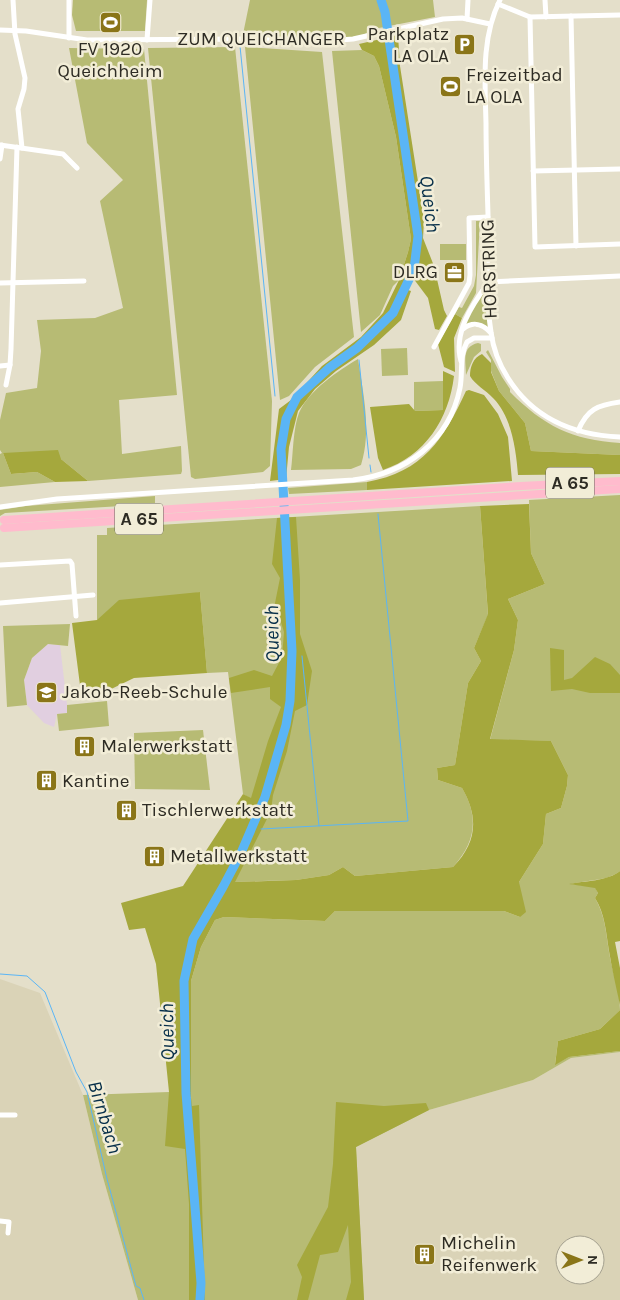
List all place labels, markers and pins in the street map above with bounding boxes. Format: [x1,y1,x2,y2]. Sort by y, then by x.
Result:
sports icon: FV 1920 Queichheim [98,11,122,35]
place label: Parkplatz LA OLA [367,23,449,67]
parking icon: Parkplatz LA OLA [453,33,477,57]
place label: FV 1920 Queichheim [57,38,163,82]
place label: Freizeitbad LA OLA [466,64,563,108]
sports icon: Freizeitbad LA OLA [438,74,462,98]
office icon: DLRG [442,260,466,284]
place label: DLRG [393,261,438,283]
school or university icon: Jakob-Reeb-Schule [34,680,58,704]
place label: Jakob-Reeb-Schule [62,681,227,703]
building icon: Malerwerkstatt [73,734,97,758]
place label: Malerwerkstatt [101,735,232,757]
building icon: Kantine [34,769,58,793]
place label: Kantine [62,770,130,792]
building icon: Tischlerwerkstatt [114,798,138,822]
place label: Tischlerwerkstatt [142,799,293,821]
building icon: Metallwerkstatt [142,844,166,868]
place label: Metallwerkstatt [170,845,307,867]
place label: Michelin Reifenwerk [441,1232,537,1276]
building icon: Michelin Reifenwerk [413,1242,437,1266]

